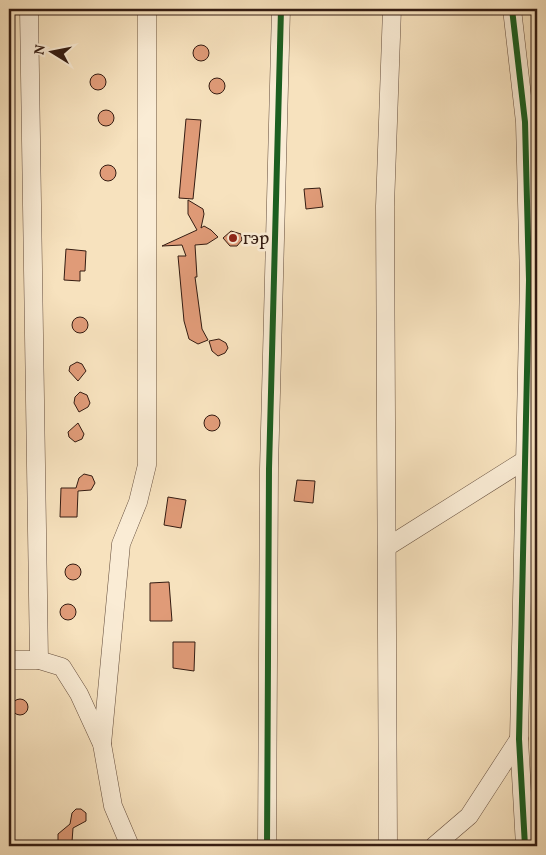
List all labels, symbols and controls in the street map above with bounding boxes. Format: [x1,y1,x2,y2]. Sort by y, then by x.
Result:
north arrow [28,28,78,78]
text: N [30,43,51,57]
place label: гэр [243,227,269,252]
marker: гэр [227,232,239,244]

